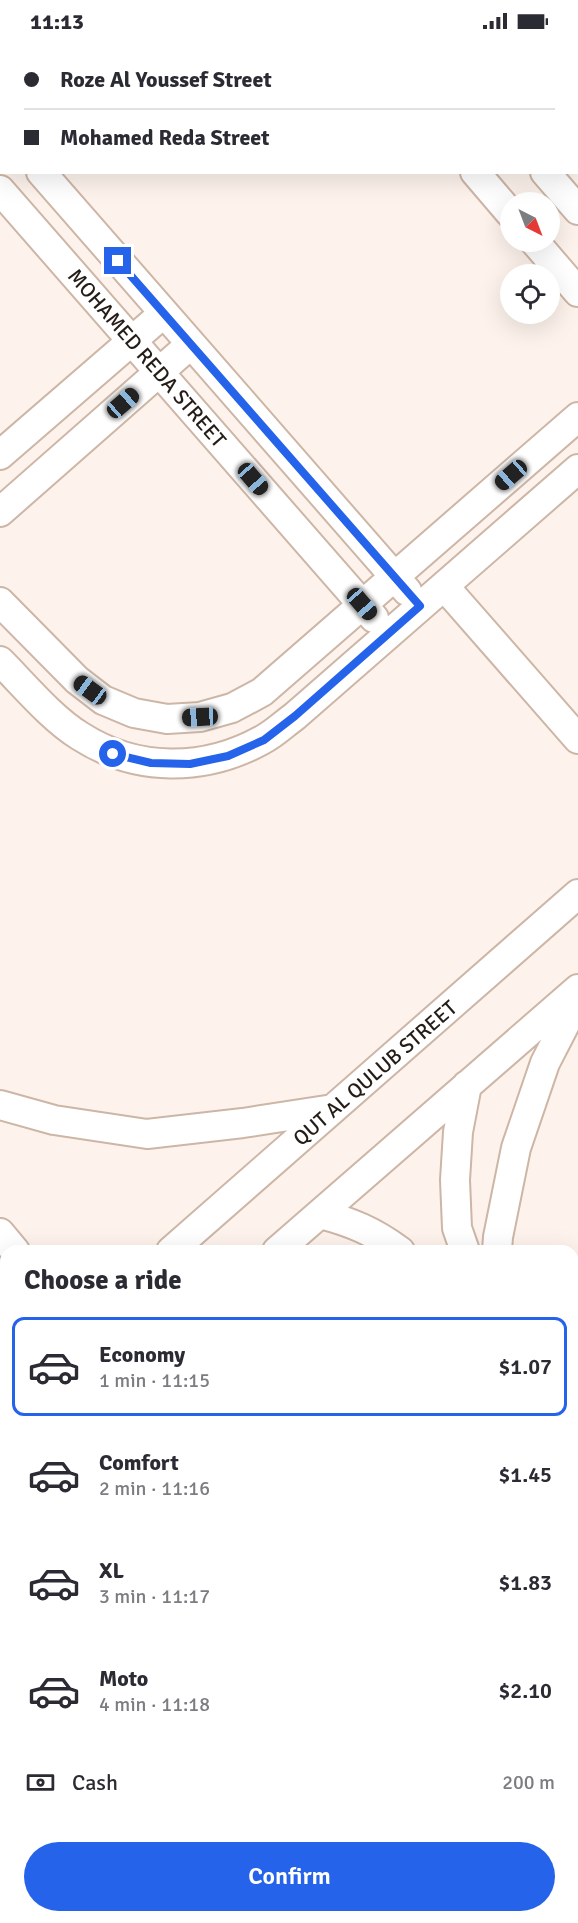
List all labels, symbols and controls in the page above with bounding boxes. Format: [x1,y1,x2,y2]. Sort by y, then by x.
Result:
text: 11:13 [30,8,84,35]
text: Roze Al Youssef Street [60,66,272,93]
text: Mohamed Reda Street [60,124,270,151]
north arrow [500,192,560,252]
map controls [500,192,560,324]
route end [104,247,131,274]
street label: MOHAMED REDA STREET [62,263,232,453]
button: locate [500,264,560,324]
car [104,384,142,422]
car [492,456,530,494]
car [234,460,272,498]
car [343,585,381,623]
car [70,672,110,708]
car [182,707,218,727]
route start [99,740,126,767]
street label: QUT AL QULUB STREET [288,994,463,1151]
text: Choose a ride [24,1264,182,1297]
icon: car [27,1340,81,1394]
text: Economy [99,1341,185,1368]
text: $1.07 [498,1353,552,1380]
text: 1 min · 11:15 [99,1368,210,1393]
icon: car [27,1448,81,1502]
text: Comfort [99,1449,179,1476]
text: $1.45 [498,1461,552,1488]
text: 2 min · 11:16 [99,1476,210,1501]
icon: car [27,1556,81,1610]
text: XL [99,1557,124,1584]
text: $1.83 [498,1569,552,1596]
text: 3 min · 11:17 [99,1584,210,1609]
icon: car [27,1664,81,1718]
text: Moto [99,1665,148,1692]
text: $2.10 [498,1677,552,1704]
text: 4 min · 11:18 [99,1692,210,1717]
icon: cash [24,1766,57,1799]
text: Cash [72,1769,118,1796]
text: 200 m [502,1770,555,1795]
button: Confirm [24,1842,555,1911]

